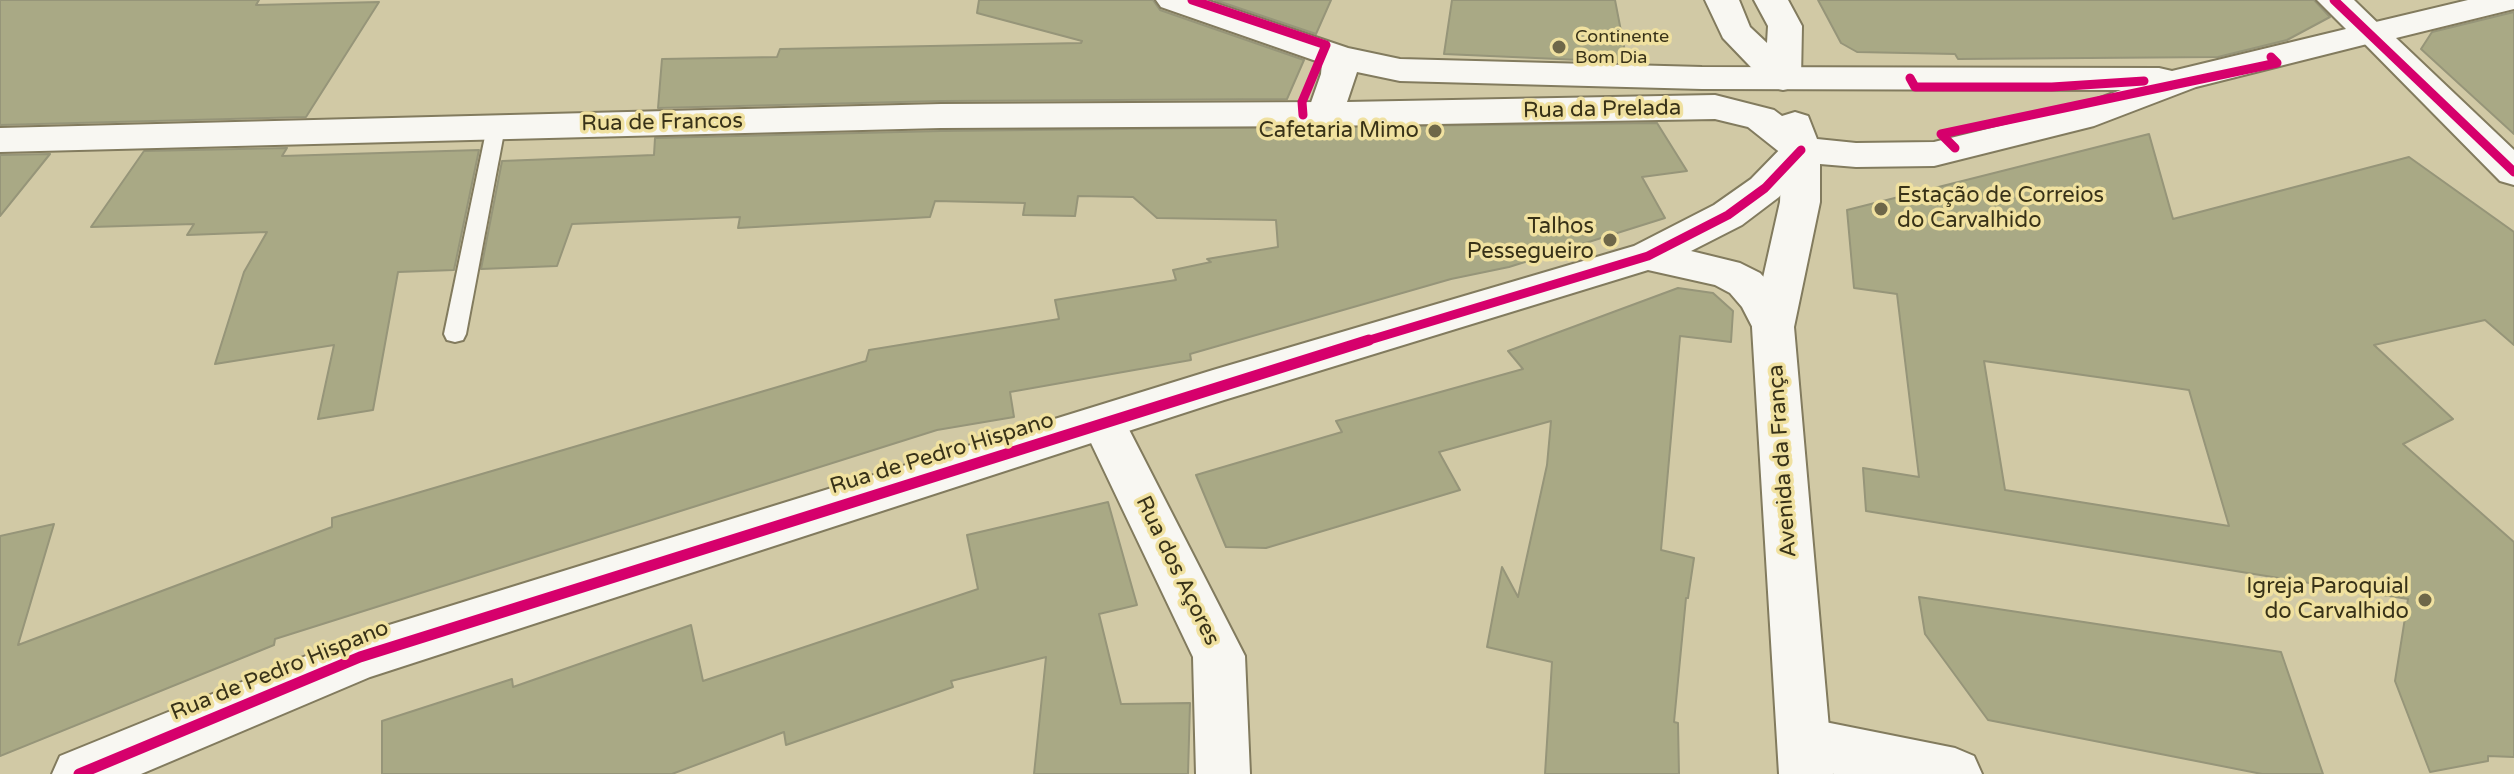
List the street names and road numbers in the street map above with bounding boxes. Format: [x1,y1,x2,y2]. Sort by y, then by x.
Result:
street label: Rua da Prelada [1523,95,1681,125]
street label: Rua de Francos [581,108,743,138]
street label: Avenida da França [1763,364,1803,558]
street label: Rua de Pedro Hispano [827,407,1057,501]
street label: Rua dos Açores [1129,492,1225,650]
street label: Rua de Pedro Hispano [167,615,393,727]

